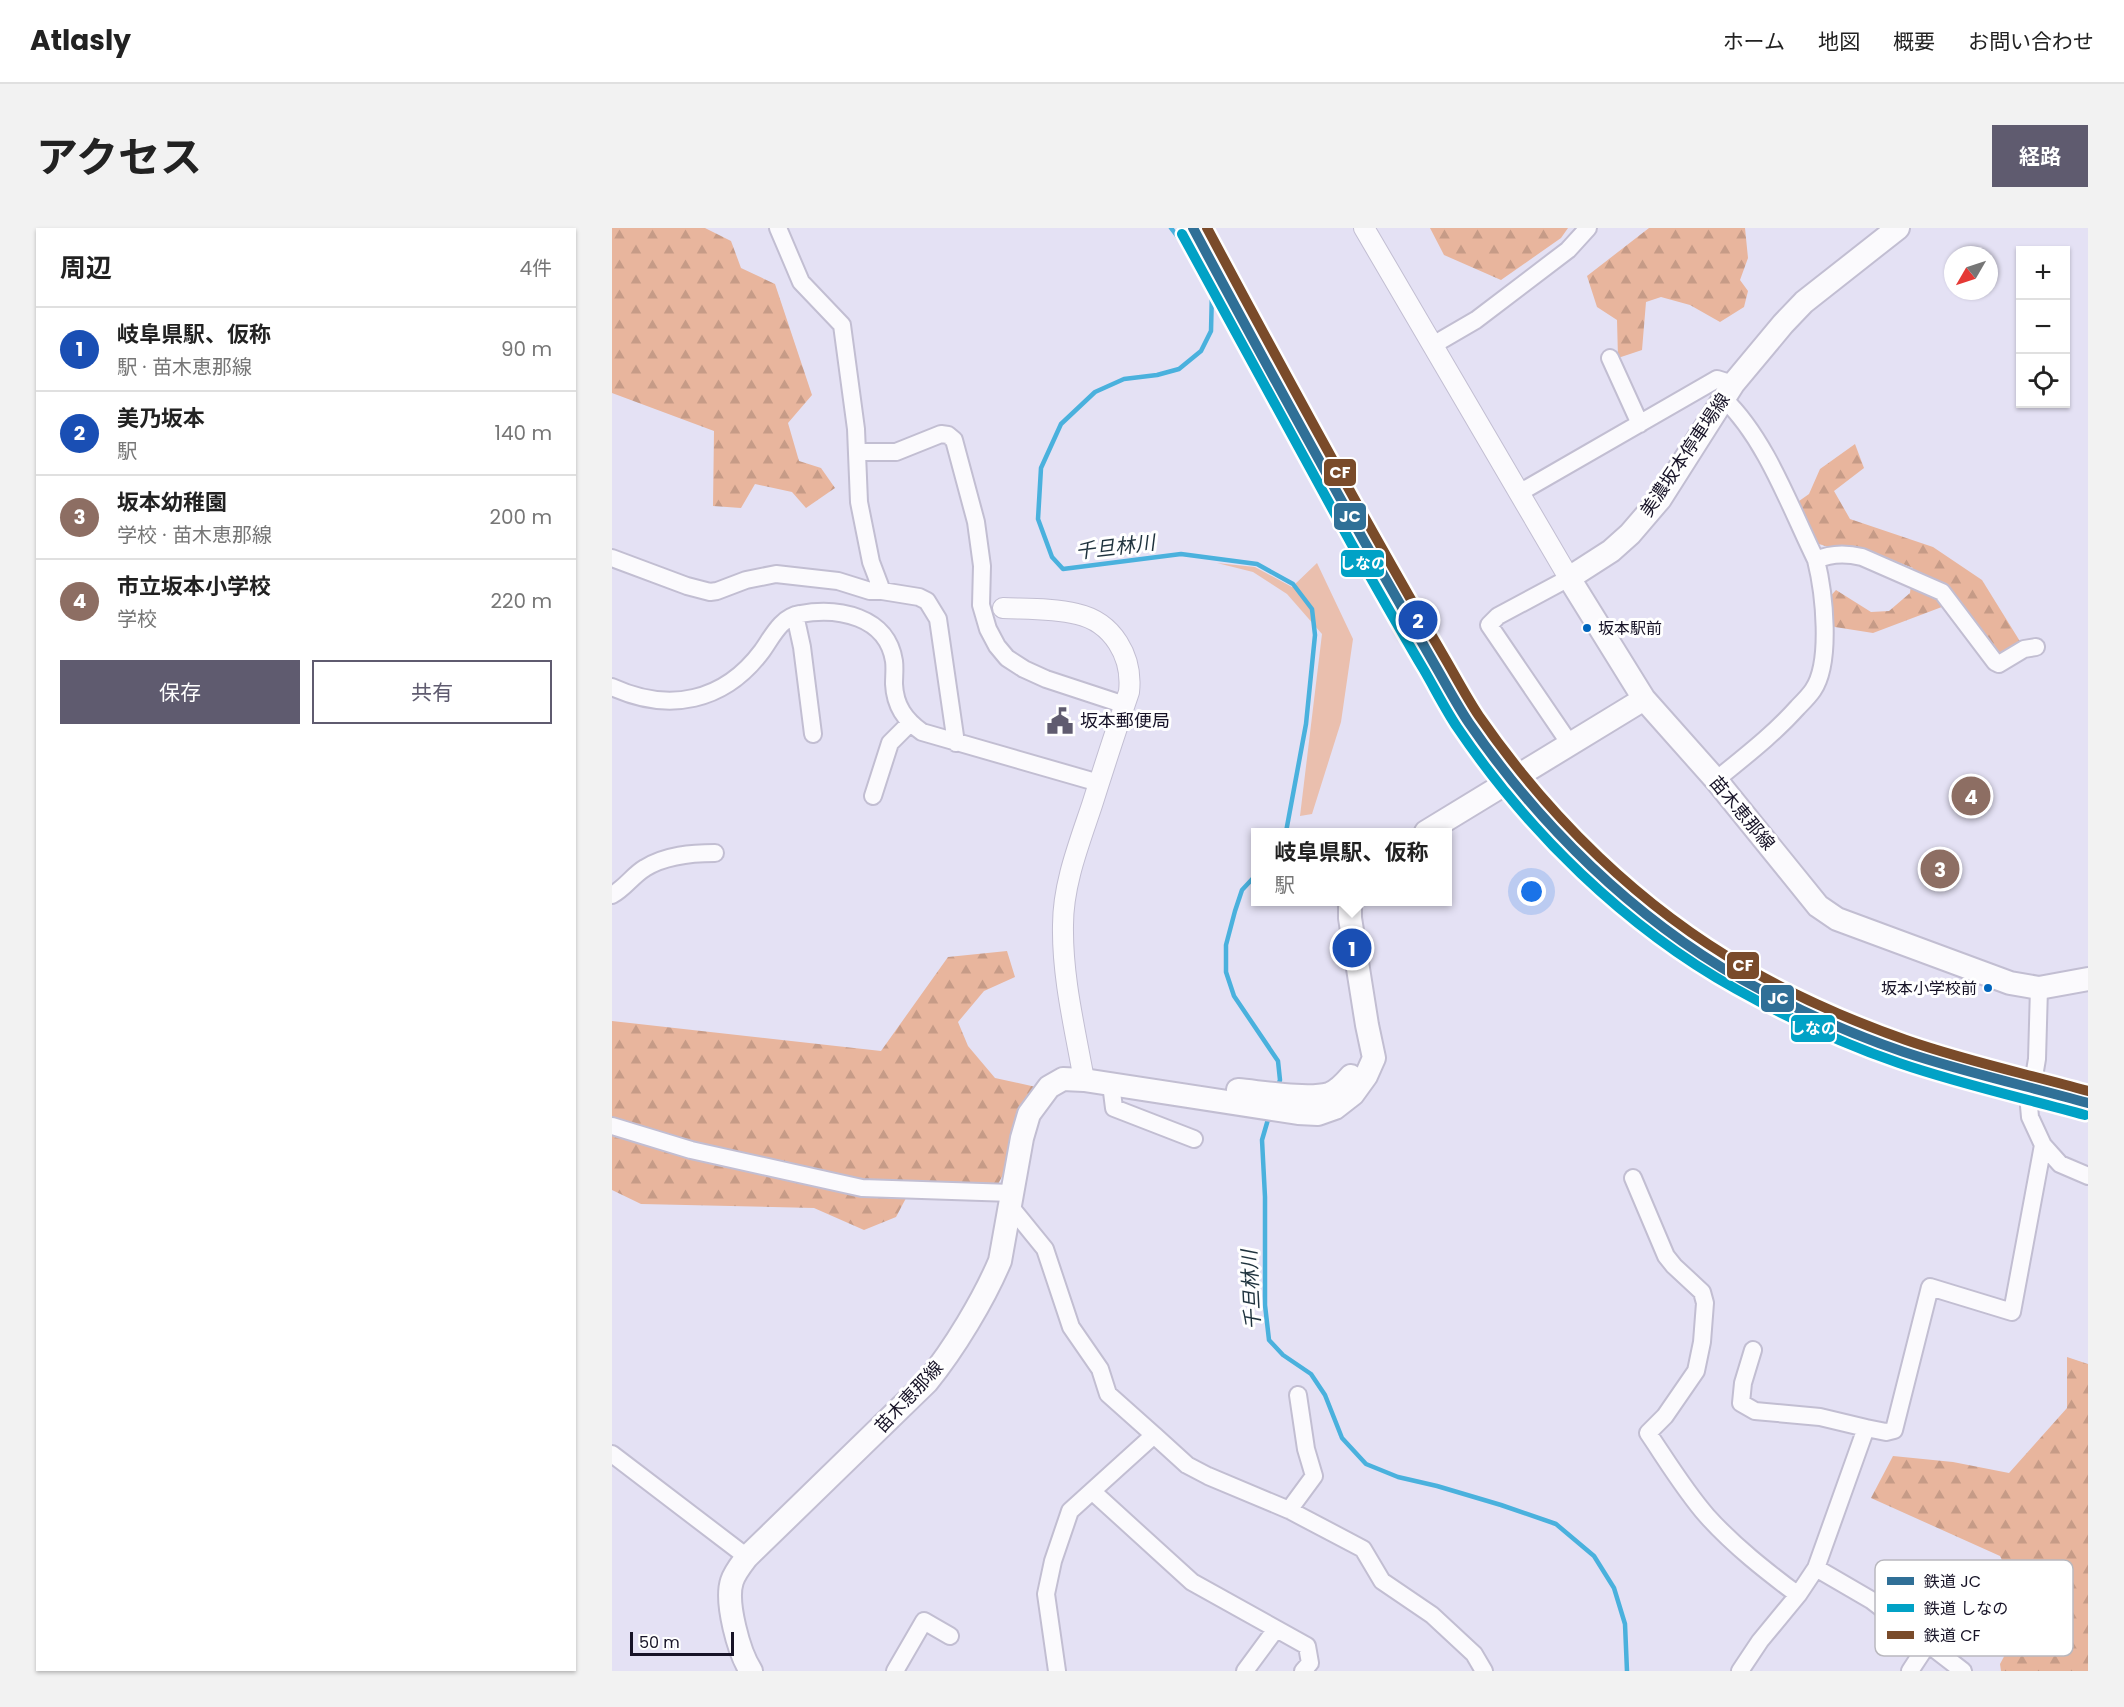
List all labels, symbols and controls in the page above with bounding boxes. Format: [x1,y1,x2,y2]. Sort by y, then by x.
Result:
text: Atlasly [30,21,131,60]
text: ホーム [1723,27,1785,56]
text: 地図 [1818,27,1860,56]
text: 概要 [1893,27,1935,56]
text: お問い合わせ [1968,27,2094,56]
button: 経路 [1992,125,2088,187]
text: アクセス [36,128,202,187]
north arrow [1944,246,1998,300]
map controls [2016,246,2070,408]
button: + [2016,246,2070,300]
text: 周辺 [60,250,112,286]
text: 4件 [519,254,552,282]
button: − [2016,300,2070,354]
text: 岐阜県駅、仮称 [117,319,271,350]
text: 1 [76,335,83,363]
text: 90 m [501,335,552,363]
text: 駅 · 苗木恵那線 [117,353,252,381]
button: locate [2016,354,2070,408]
street label: 美濃坂本停車場線 [1634,388,1735,521]
text: 美乃坂本 [117,403,205,434]
text: 2 [74,419,85,447]
text: 140 m [495,419,552,447]
text: 駅 [117,437,137,465]
line badge: CF [1323,458,1357,487]
text: CF [1330,461,1351,484]
text: 坂本幼稚園 [117,487,227,518]
line badge: JC [1333,502,1367,531]
text: 3 [73,503,86,531]
text: 200 m [489,503,552,531]
text: JC [1339,505,1361,528]
text: 学校 · 苗木恵那線 [117,521,272,549]
water label: 千旦林川 [1074,528,1158,566]
line badge: しなの [1340,549,1385,578]
text: しなの [1339,552,1387,575]
text: 市立坂本小学校 [117,571,271,602]
text: 4 [73,587,86,615]
text: 220 m [491,587,552,615]
pin: 2 [1398,598,1438,642]
text: 学校 [117,605,157,633]
place label: 坂本駅前 [1598,617,1662,640]
marker: 坂本駅前 [1581,622,1593,634]
button: 保存 [60,660,300,724]
button: 共有 [312,660,552,724]
public building icon: 坂本郵便局 [1045,706,1075,736]
place label: 坂本郵便局 [1080,708,1170,733]
street label: 苗木恵那線 [1704,770,1781,855]
pin: 4 [1952,774,1990,818]
popup [1251,828,1452,906]
text: 岐阜県駅、仮称 [1274,837,1429,868]
pin: 3 [1920,846,1960,892]
text: 駅 [1274,871,1294,899]
your location [1517,877,1546,906]
pin: 1 [1332,926,1372,970]
line badge: CF [1726,951,1760,980]
text: CF [1733,954,1754,977]
place label: 坂本小学校前 [1881,977,1977,1000]
marker: 坂本小学校前 [1982,982,1994,994]
line badge: JC [1760,984,1795,1013]
text: JC [1767,987,1789,1010]
line badge: しなの [1790,1014,1836,1043]
text: しなの [1789,1017,1837,1040]
water label: 千旦林川 [1235,1247,1267,1331]
street label: 苗木恵那線 [869,1355,948,1438]
legend [1875,1560,2073,1656]
text: 鉄道 JC [1924,1570,1981,1593]
text: 鉄道 しなの [1924,1597,2008,1620]
text: 鉄道 CF [1924,1624,1981,1647]
scale bar [630,1629,734,1656]
text: 50 m [639,1631,680,1654]

